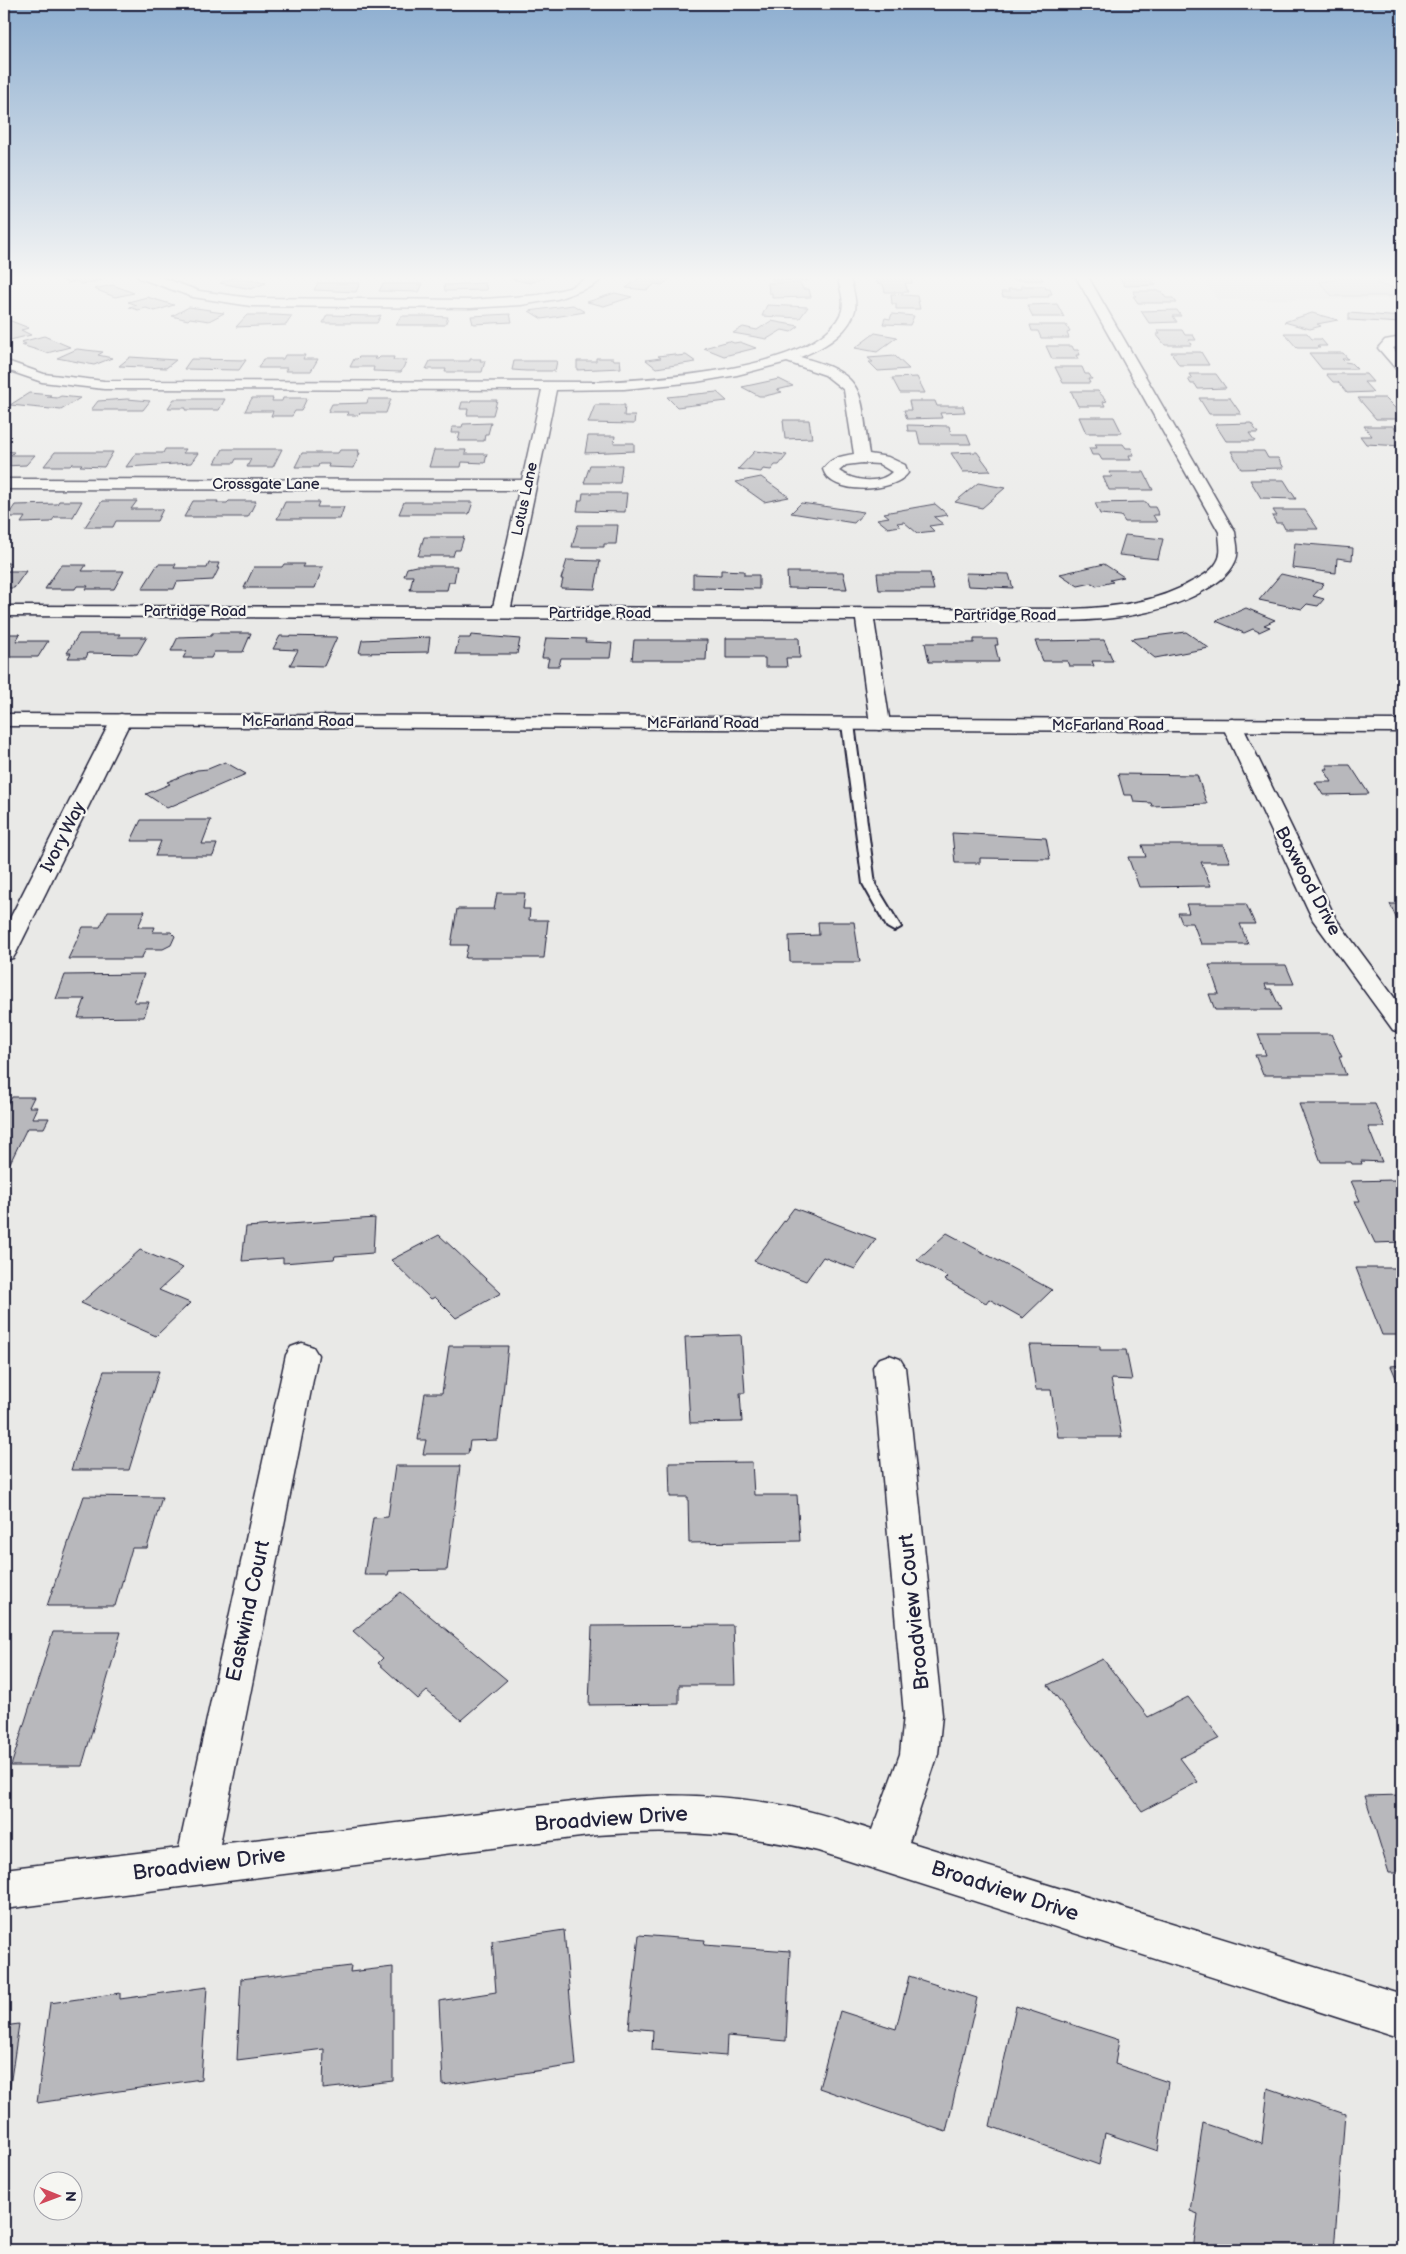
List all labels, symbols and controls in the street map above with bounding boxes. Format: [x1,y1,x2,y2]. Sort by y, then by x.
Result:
street label: Lotus Lane [508,460,542,538]
street label: Crossgate Lane [212,475,320,494]
street label: Partridge Road [144,602,246,621]
street label: Partridge Road [549,604,651,623]
street label: Partridge Road [954,606,1056,625]
street label: McFarland Road [242,712,354,731]
street label: McFarland Road [647,714,759,733]
street label: McFarland Road [1052,716,1164,735]
street label: Ivory Way [36,797,90,876]
street label: Boxwood Drive [1270,823,1346,939]
street label: Broadview Court [893,1532,935,1691]
street label: Eastwind Court [221,1538,275,1684]
street label: Broadview Drive [533,1801,689,1837]
street label: Broadview Drive [131,1842,287,1886]
street label: Broadview Drive [928,1855,1082,1927]
north arrow [32,2172,82,2222]
text: N [62,2191,79,2202]

